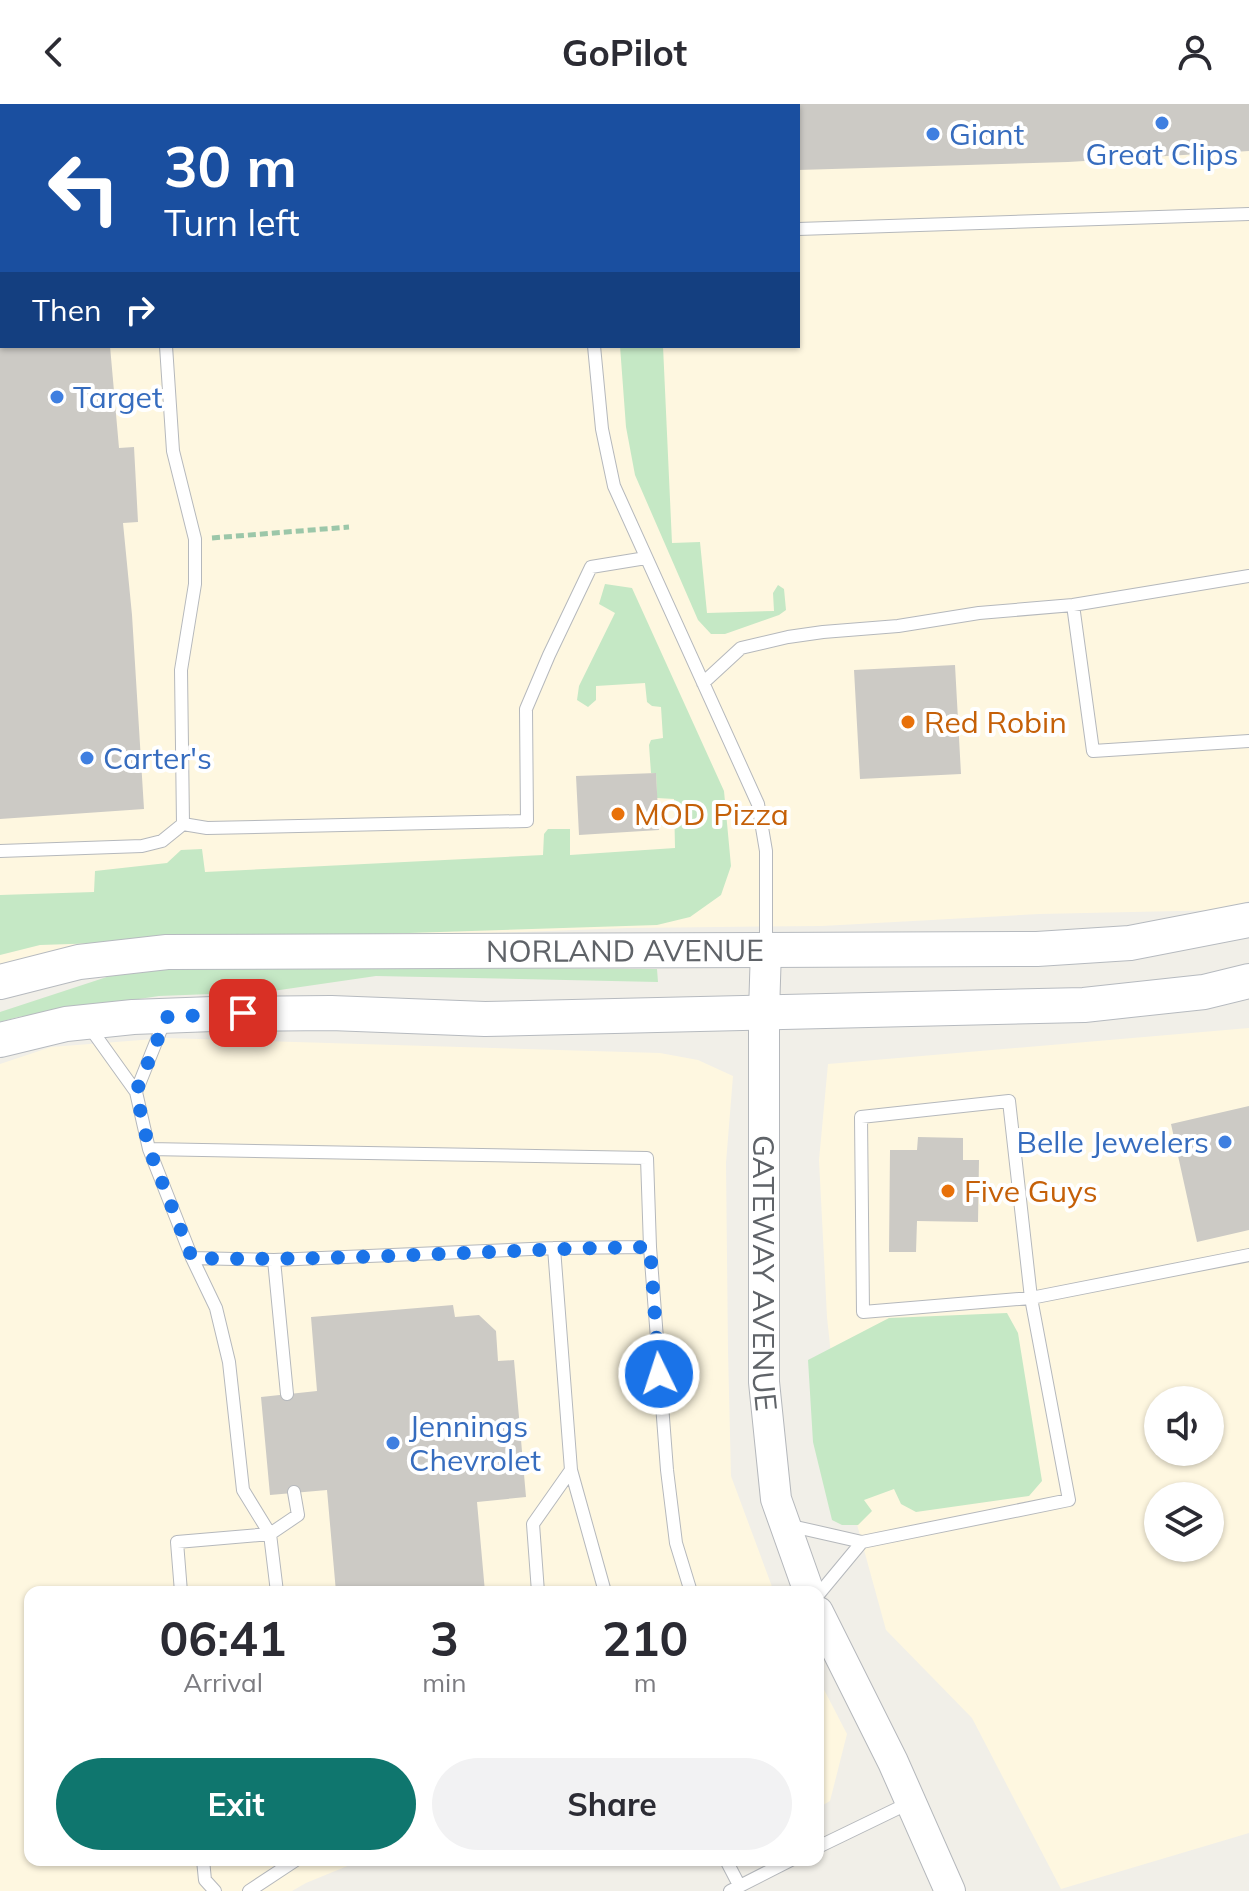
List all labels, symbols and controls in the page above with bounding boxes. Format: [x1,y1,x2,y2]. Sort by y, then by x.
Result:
icon: back [32,30,76,74]
text: GoPilot [562,30,687,75]
icon: person [1173,30,1217,74]
marker: Great Clips [1153,114,1171,132]
place label: Giant [949,115,1024,153]
marker: Giant [924,125,942,143]
text: 30 m [164,131,297,201]
place label: Great Clips [1086,135,1238,173]
icon: left [32,136,136,240]
text: Turn left [164,200,300,245]
icon: right [118,288,162,332]
text: Then [32,291,102,329]
place label: Target [73,378,162,416]
marker: Target [48,388,66,406]
place label: Red Robin [924,703,1067,741]
marker: Red Robin [899,713,917,731]
place label: Carter's [103,739,212,777]
marker: Carter's [78,749,96,767]
place label: MOD Pizza [634,795,789,833]
marker: MOD Pizza [609,805,627,823]
street label: NORLAND AVENUE [486,931,764,970]
pin [209,979,277,1047]
icon: arrive [221,991,265,1035]
place label: Belle Jewelers [1017,1123,1209,1161]
marker: Belle Jewelers [1216,1133,1234,1151]
street label: GATEWAY AVENUE [744,1135,786,1413]
place label: Five Guys [964,1172,1098,1210]
marker: Five Guys [939,1182,957,1200]
position arrow [617,1332,701,1416]
map controls [1144,1386,1224,1562]
button: sound [1144,1386,1224,1466]
place label: Jennings Chevrolet [409,1407,541,1479]
marker: Jennings Chevrolet [384,1434,402,1452]
button: layers [1144,1482,1224,1562]
text: 06:41 [160,1608,287,1668]
text: 3 [430,1608,459,1668]
text: 210 [602,1608,688,1668]
text: Arrival [183,1666,263,1699]
text: min [422,1666,466,1699]
text: m [634,1666,657,1699]
button: Exit [56,1758,416,1850]
button: Share [432,1758,792,1850]

